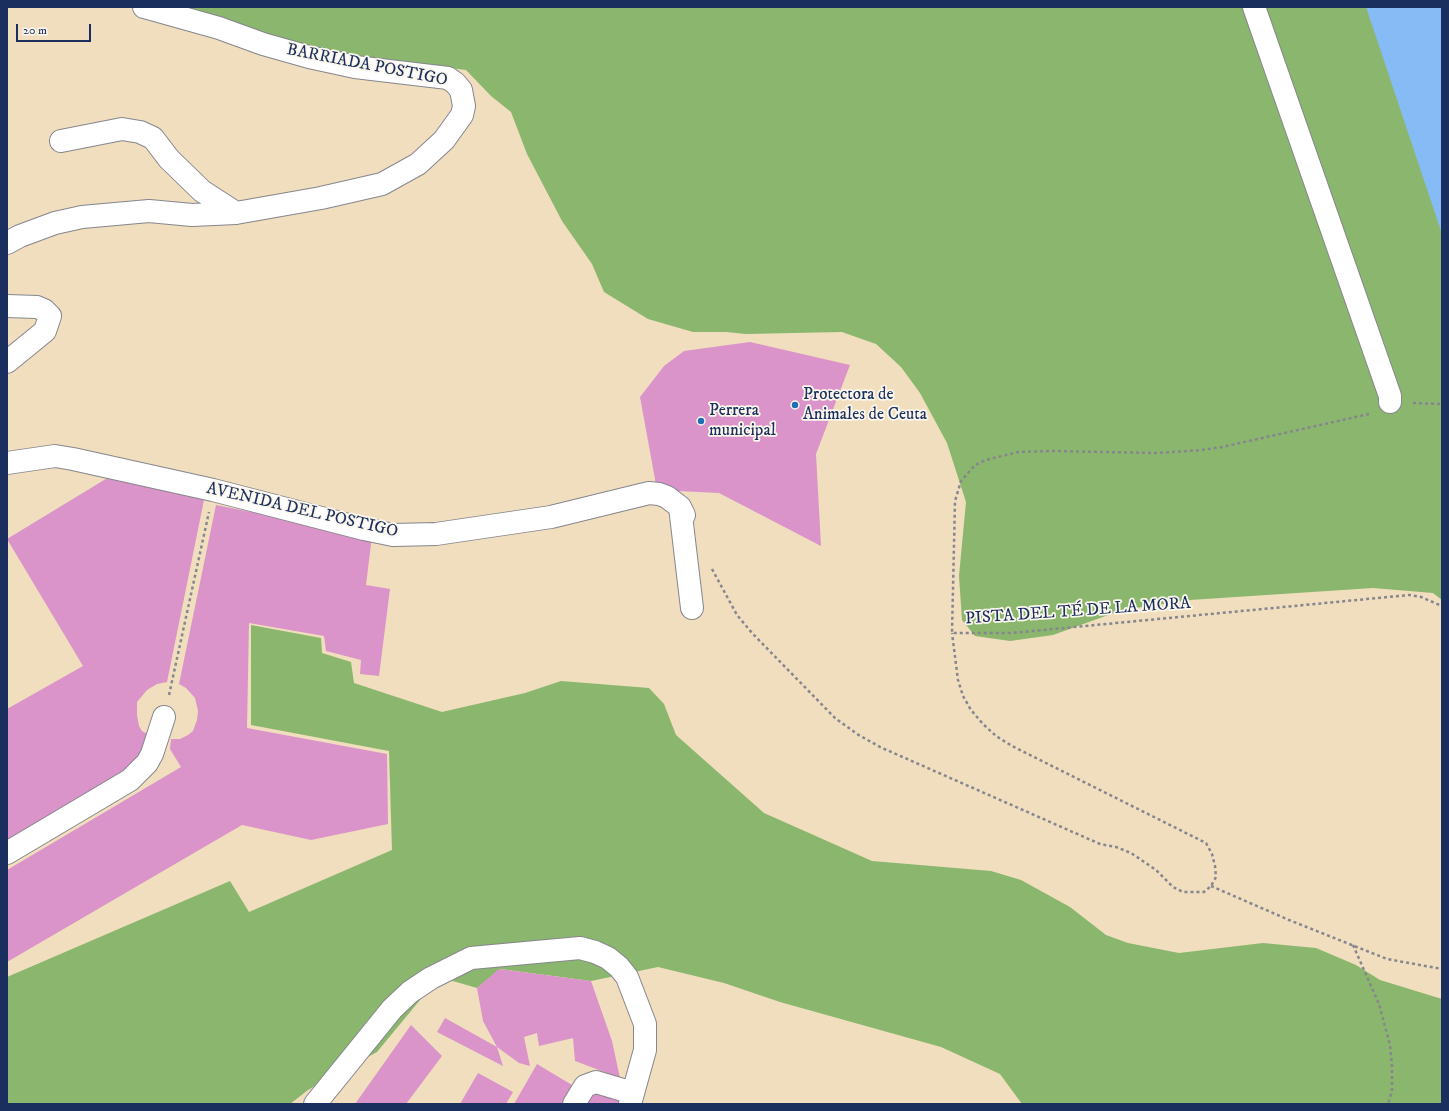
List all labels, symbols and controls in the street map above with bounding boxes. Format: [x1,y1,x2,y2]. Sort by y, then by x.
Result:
scale bar [18,16,93,42]
text: 20 m [23,23,47,38]
street label: BARRIADA POSTIGO [285,40,449,92]
place label: Protectora de Animales de Ceuta [803,385,927,425]
marker: Protectora de Animales de Ceuta [790,400,800,410]
place label: Perrera municipal [709,401,776,441]
marker: Perrera municipal [696,416,706,426]
street label: AVENIDA DEL POSTIGO [204,479,400,543]
street label: PISTA DEL TÉ DE LA MORA [964,594,1192,630]

